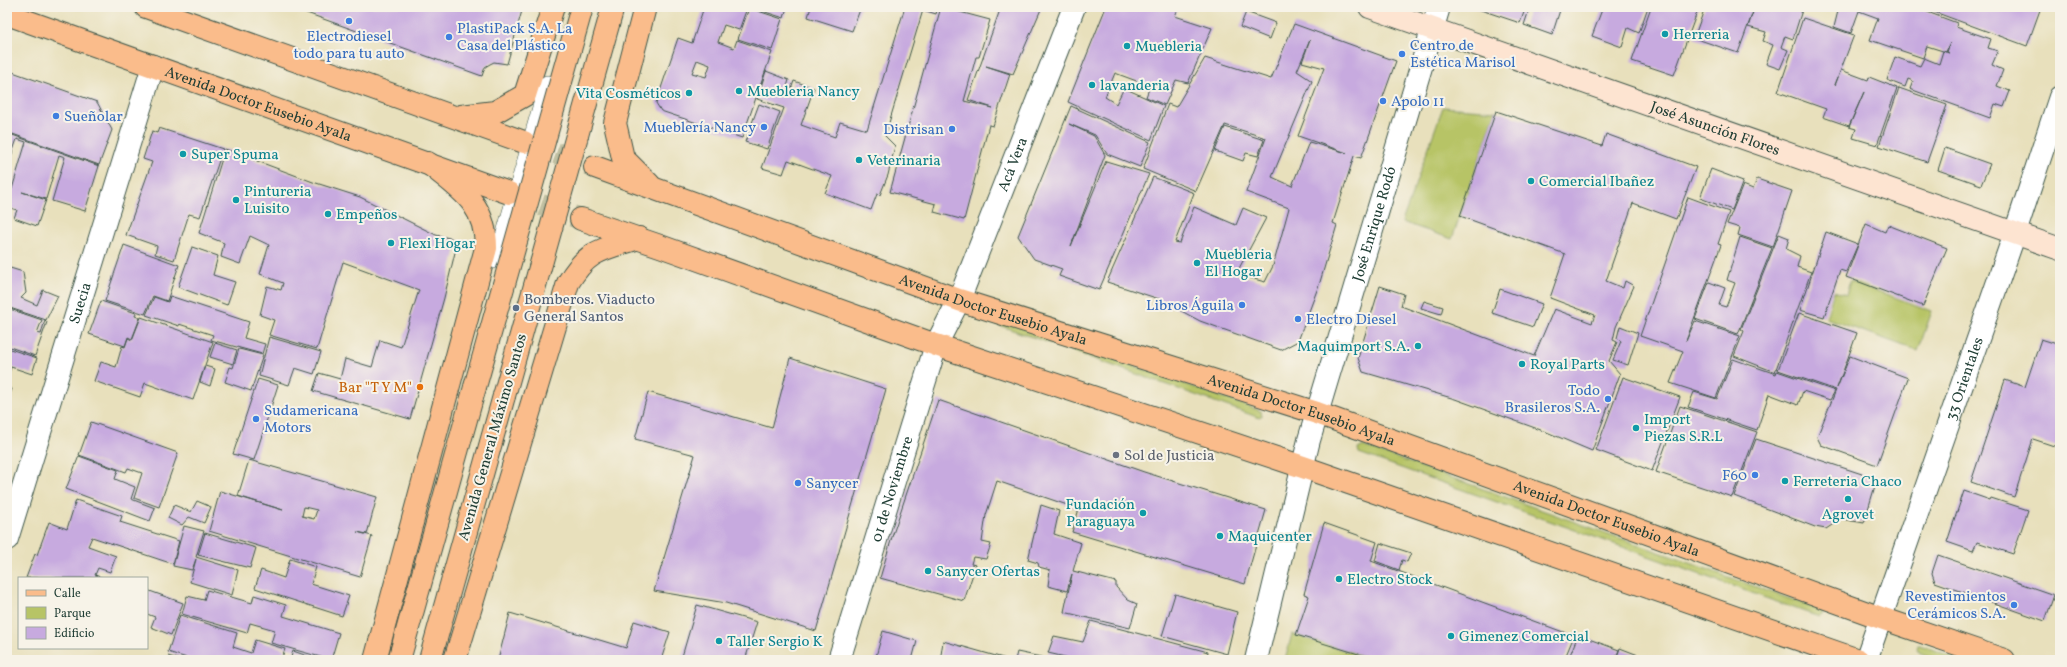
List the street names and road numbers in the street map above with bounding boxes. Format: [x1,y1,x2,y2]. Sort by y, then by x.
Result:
street label: Avenida Doctor Eusebio Ayala [162,62,354,148]
street label: José Asunción Flores [1647,97,1782,162]
street label: Acá Vera [994,134,1034,195]
street label: José Enrique Rodó [1348,164,1403,285]
street label: Avenida Doctor Eusebio Ayala [896,270,1090,352]
street label: Suecia [65,280,98,327]
street label: Avenida General Máximo Santos [454,331,533,543]
street label: 33 Orientales [1941,335,1990,424]
street label: Avenida Doctor Eusebio Ayala [1204,370,1398,453]
street label: 01 de Noviembre [867,434,919,545]
street label: Avenida Doctor Eusebio Ayala [1510,476,1702,563]

